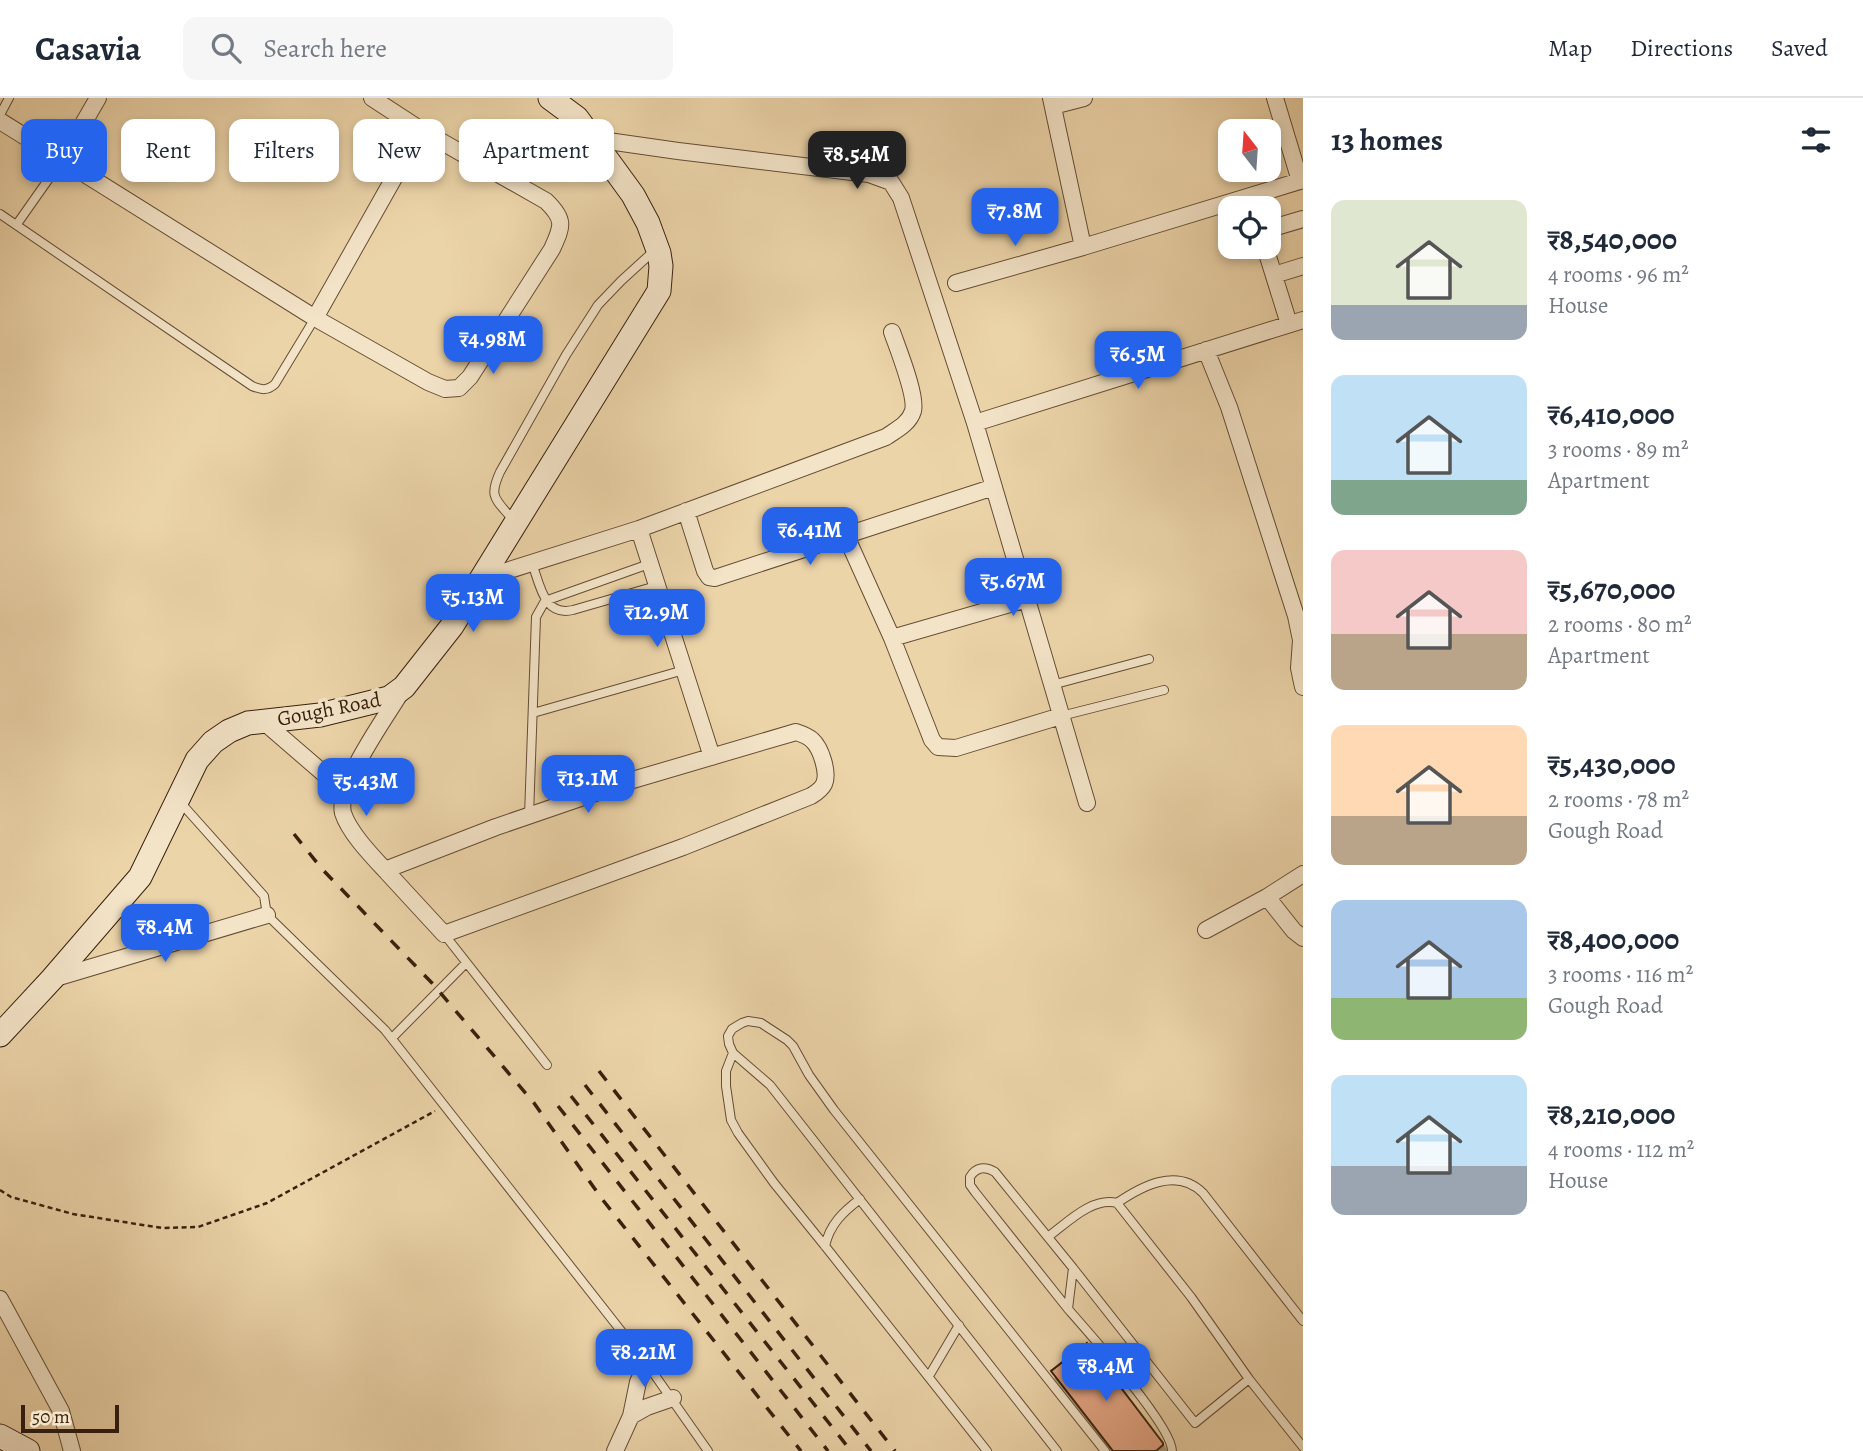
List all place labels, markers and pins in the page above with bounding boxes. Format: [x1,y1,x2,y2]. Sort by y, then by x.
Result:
pin: ₹8.54M [800,132,914,191]
pin: ₹7.8M [966,188,1064,248]
pin: ₹4.98M [436,316,550,376]
pin: ₹6.5M [1089,331,1187,391]
pin: ₹6.41M [753,508,867,567]
pin: ₹5.67M [956,559,1070,618]
pin: ₹5.13M [416,574,530,634]
pin: ₹12.9M [600,589,714,649]
pin: ₹13.1M [531,756,645,815]
pin: ₹5.43M [309,758,423,818]
pin: ₹8.4M [116,904,214,964]
pin: ₹8.21M [587,1330,701,1389]
pin: ₹8.4M [1057,1344,1155,1403]

